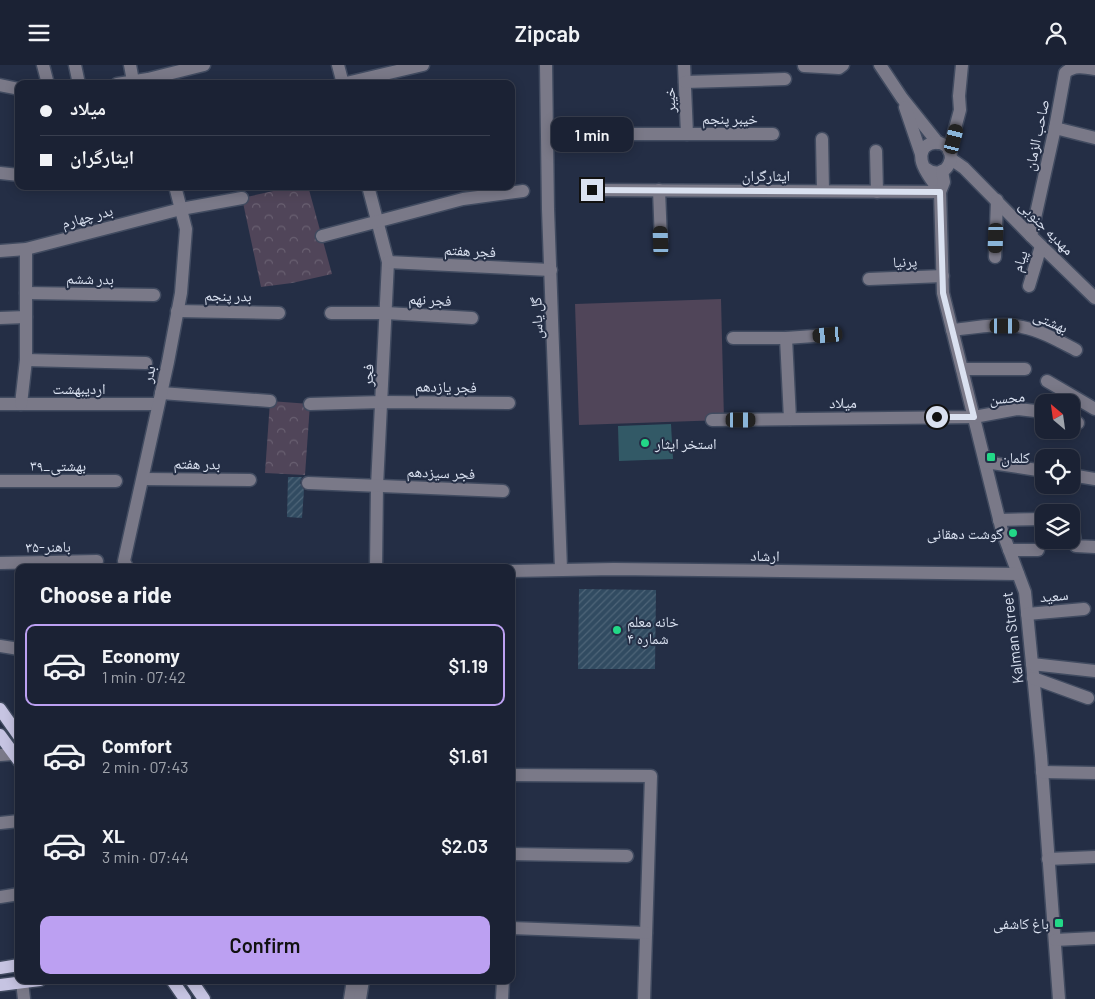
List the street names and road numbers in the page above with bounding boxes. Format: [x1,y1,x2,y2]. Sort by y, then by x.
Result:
street label: خیبر [660,87,679,114]
street label: صاحب الزمان [1020,98,1054,173]
street label: خیبر پنجم [702,109,758,129]
street label: ایثارگران [742,166,790,186]
street label: مهدیه جنوبی [1014,196,1078,260]
street label: بدر چهارم [59,201,115,233]
street label: فجر هفتم [443,240,496,262]
street label: پیام [1007,248,1033,275]
street label: پرنیا [892,252,918,272]
street label: بدر ششم [66,269,114,289]
street label: بدر پنجم [204,286,252,306]
street label: فجر نهم [408,289,452,311]
street label: گل یاس [526,296,548,339]
street label: بهشتی [1030,306,1071,338]
street label: فجر [357,363,378,388]
street label: بدر [137,364,160,385]
street label: فجر یازدهم [415,376,477,398]
street label: اردیبهشت [52,379,106,398]
street label: محسن [989,386,1026,410]
street label: میلاد [829,393,857,411]
street label: بدر هفتم [173,454,221,474]
street label: ۳۹_بهشتی [30,456,86,476]
street label: فجر سیزدهم [406,462,476,484]
street label: ۳۵-باهنر [25,537,71,556]
street label: ارشاد [750,546,780,565]
street label: سعید [1039,585,1069,605]
street label: Kalman Street [997,591,1027,685]

